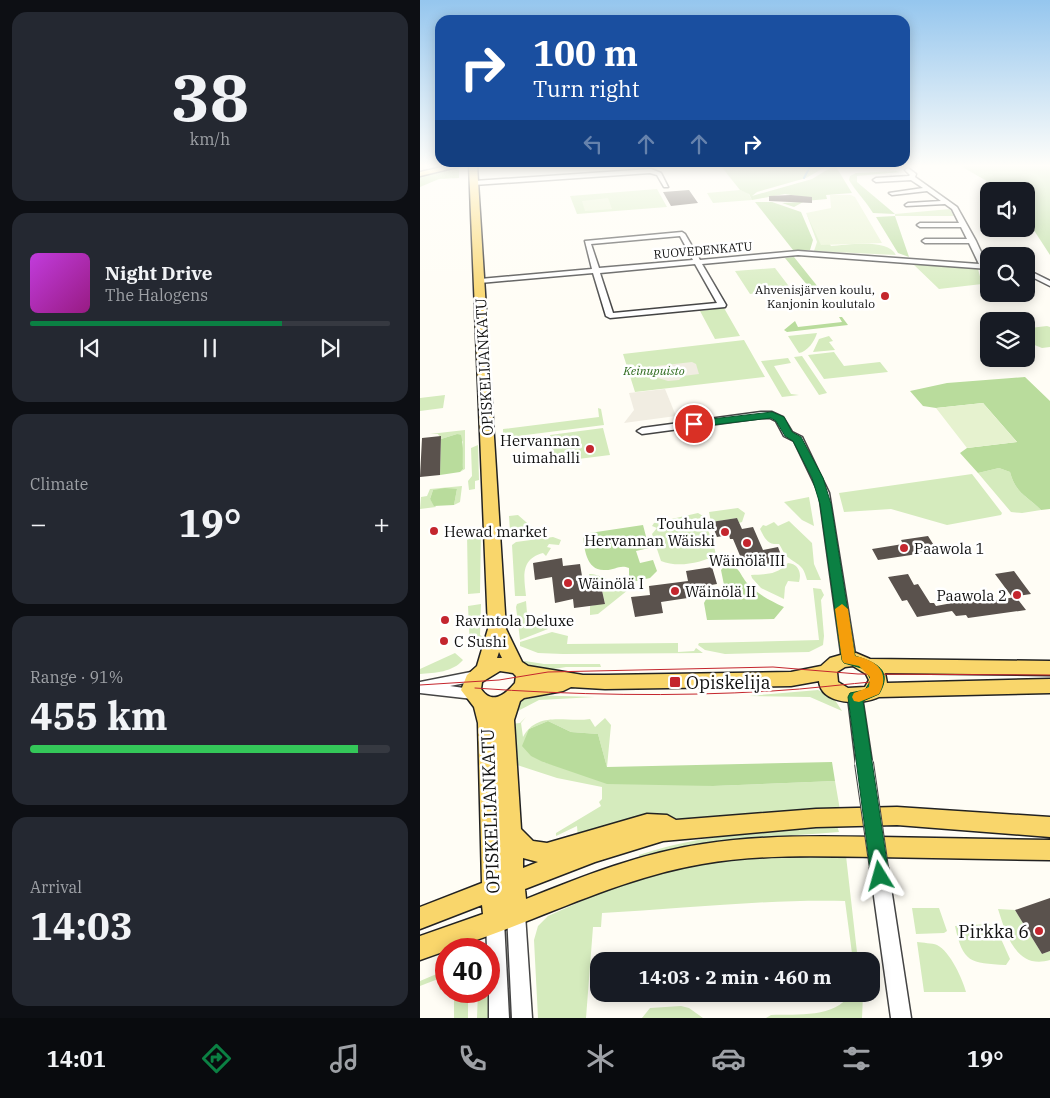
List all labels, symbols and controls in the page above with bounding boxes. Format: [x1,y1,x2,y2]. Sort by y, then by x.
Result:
text: 100 m [533,30,638,76]
icon: right [450,35,515,100]
text: 38 [171,54,249,139]
text: Turn right [533,74,640,103]
text: km/h [190,129,230,149]
icon: left [579,130,607,158]
icon: ahead [632,130,660,158]
icon: ahead [685,130,713,158]
icon: right [738,130,766,158]
map controls [980,182,1035,367]
button: sound [980,182,1035,237]
street label: RUOVEDENKATU [653,238,753,262]
button: search [980,247,1035,302]
text: Night Drive [105,261,213,285]
place label: Ahvenisjärven koulu, Kanjonin koulutalo [755,282,875,311]
text: The Halogens [105,285,208,305]
marker: Ahvenisjärven koulu, Kanjonin koulutalo [879,290,891,302]
street label: OPISKELIJANKATU [471,298,497,436]
button: layers [980,312,1035,367]
icon: previous [76,334,104,362]
icon: pause [196,334,224,362]
icon: next [316,334,344,362]
park label: Keinupuisto [622,363,685,378]
pin [673,403,715,445]
icon: arrive [680,410,708,438]
place label: Hervannan uimahalli [500,431,580,467]
marker: Hervannan uimahalli [584,443,596,455]
text: Climate [30,474,88,494]
text: 19° [178,498,242,547]
text: − [30,505,47,542]
text: + [373,505,390,542]
place label: Touhula Hervannan Wäiski [584,514,715,550]
place label: Hewad market [444,522,547,541]
marker: Hewad market [428,525,440,537]
marker: Touhula Hervannan Wäiski [719,526,731,538]
marker: Wäinölä III [741,537,753,549]
place label: Paawola 1 [914,539,985,558]
marker: Paawola 1 [898,542,910,554]
place label: Wäinölä III [709,551,785,570]
place label: Wäinölä I [578,574,644,593]
marker: Wäinölä I [562,577,574,589]
place label: Wäinölä II [685,582,756,601]
marker: Wäinölä II [669,585,681,597]
place label: Paawola 2 [936,586,1007,605]
marker: Paawola 2 [1011,589,1023,601]
place label: Ravintola Deluxe [455,611,574,630]
marker: Ravintola Deluxe [439,614,451,626]
place label: C Sushi [454,632,507,651]
marker: C Sushi [438,635,450,647]
text: Range · 91% [30,667,123,687]
place label: Opiskelija [686,671,771,694]
marker: Opiskelija [668,675,682,689]
text: 455 km [30,691,168,740]
street label: OPISKELIJANKATU [476,728,504,894]
position arrow [853,849,905,901]
text: Arrival [30,877,82,897]
text: 14:03 [30,901,133,950]
place label: Pirkka 6 [958,920,1029,943]
marker: Pirkka 6 [1033,925,1045,937]
speed limit sign: 40 [435,938,500,1003]
text: 14:03 · 2 min · 460 m [639,965,831,989]
icon: directions [199,1041,234,1076]
icon: music [327,1041,362,1076]
icon: phone [455,1041,490,1076]
icon: climate [583,1041,618,1076]
icon: car [711,1041,746,1076]
icon: filters [839,1041,874,1076]
text: 14:01 [46,1044,106,1073]
text: 19° [967,1044,1003,1073]

